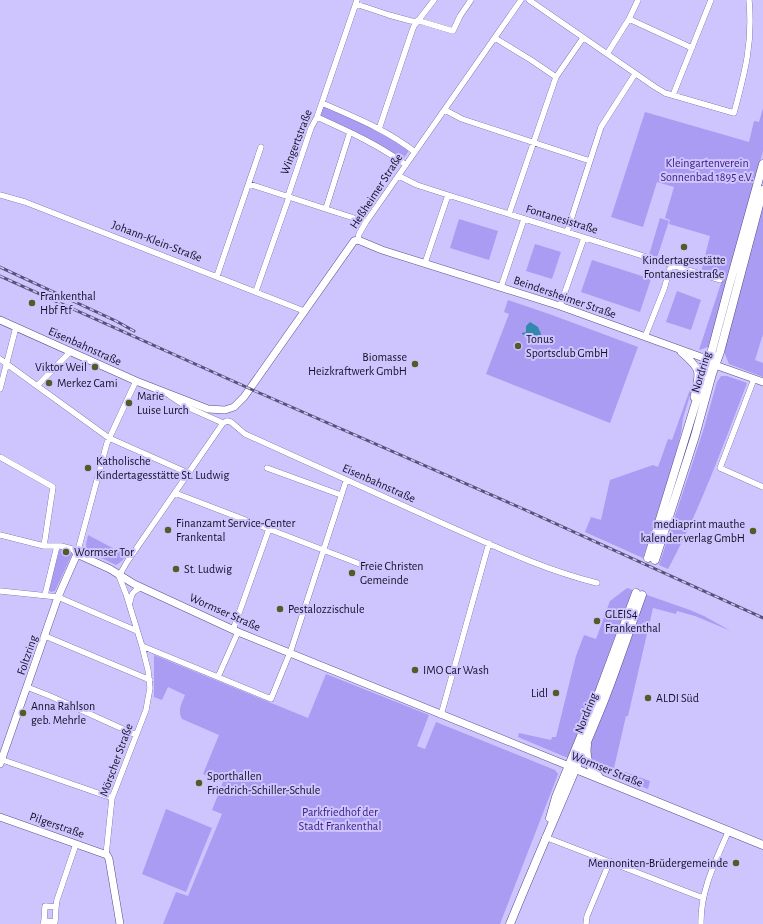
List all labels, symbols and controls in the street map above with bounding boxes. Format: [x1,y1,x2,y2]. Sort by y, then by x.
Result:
street label: Wingertstraße [278,108,314,176]
street label: Heßheimer Straße [347,151,405,231]
park label: Kleingartenverein Sonnenbad 1895 e.V. [661,157,753,183]
street label: Fontanesistraße [524,202,600,236]
street label: Johann-Klein-Straße [110,218,204,264]
marker: Kindertagesstätte Fontanesiestraße [679,242,689,252]
place label: Kindertagesstätte Fontanesiestraße [642,254,726,280]
street label: Beindersheimer Straße [512,274,618,320]
place label: Frankenthal Hbf Ftf [40,290,96,316]
marker: Frankenthal Hbf Ftf [27,298,37,308]
street label: Eisenbahnstraße [47,325,123,367]
place label: Tonus Sportsclub GmbH [526,333,608,359]
marker: Tonus Sportsclub GmbH [513,341,523,351]
street label: Nordring [689,350,713,394]
place label: Biomasse Heizkraftwerk GmbH [308,351,407,377]
marker: Biomasse Heizkraftwerk GmbH [410,359,420,369]
place label: Viktor Weil [35,361,87,373]
marker: Viktor Weil [90,362,100,372]
place label: Merkez Cami [57,377,118,389]
marker: Merkez Cami [44,378,54,388]
place label: Marie Luise Lurch [137,390,189,416]
marker: Marie Luise Lurch [124,398,134,408]
place label: Katholische Kindertagesstätte St. Ludwig [96,455,229,481]
street label: Eisenbahnstraße [341,462,417,504]
marker: Katholische Kindertagesstätte St. Ludwig [83,463,93,473]
place label: Finanzamt Service-Center Frankental [176,517,295,543]
place label: mediaprint mauthe kalender verlag GmbH [641,518,745,544]
marker: Finanzamt Service-Center Frankental [163,525,173,535]
marker: mediaprint mauthe kalender verlag GmbH [748,526,758,536]
place label: Wormser Tor [74,546,134,558]
marker: Wormser Tor [61,547,71,557]
place label: Freie Christen Gemeinde [360,560,424,586]
place label: St. Ludwig [184,563,232,575]
marker: St. Ludwig [171,564,181,574]
marker: Freie Christen Gemeinde [347,568,357,578]
street label: Wormser Straße [188,591,262,633]
place label: Pestalozzischule [288,603,364,615]
marker: Pestalozzischule [275,604,285,614]
place label: GLEIS4 Frankenthal [605,608,661,634]
marker: GLEIS4 Frankenthal [592,616,602,626]
street label: Foltzring [15,633,39,676]
place label: IMO Car Wash [423,664,489,676]
marker: IMO Car Wash [410,665,420,675]
place label: Lidl [531,687,548,699]
marker: Lidl [551,688,561,698]
street label: Nordring [572,691,600,735]
place label: ALDI Süd [656,692,699,704]
marker: ALDI Süd [643,693,653,703]
place label: Anna Rahlson geb. Mehrle [31,700,95,726]
marker: Anna Rahlson geb. Mehrle [18,708,28,718]
street label: Mörscher Straße [97,722,135,798]
street label: Wormser Straße [569,749,645,789]
place label: Sporthallen Friedrich-Schiller-Schule [207,770,320,796]
marker: Sporthallen Friedrich-Schiller-Schule [194,778,204,788]
park label: Parkfriedhof der Stadt Frankenthal [299,806,381,832]
street label: Pilgerstraße [28,810,86,840]
place label: Mennoniten-Brüdergemeinde [588,857,728,869]
marker: Mennoniten-Brüdergemeinde [731,858,741,868]

